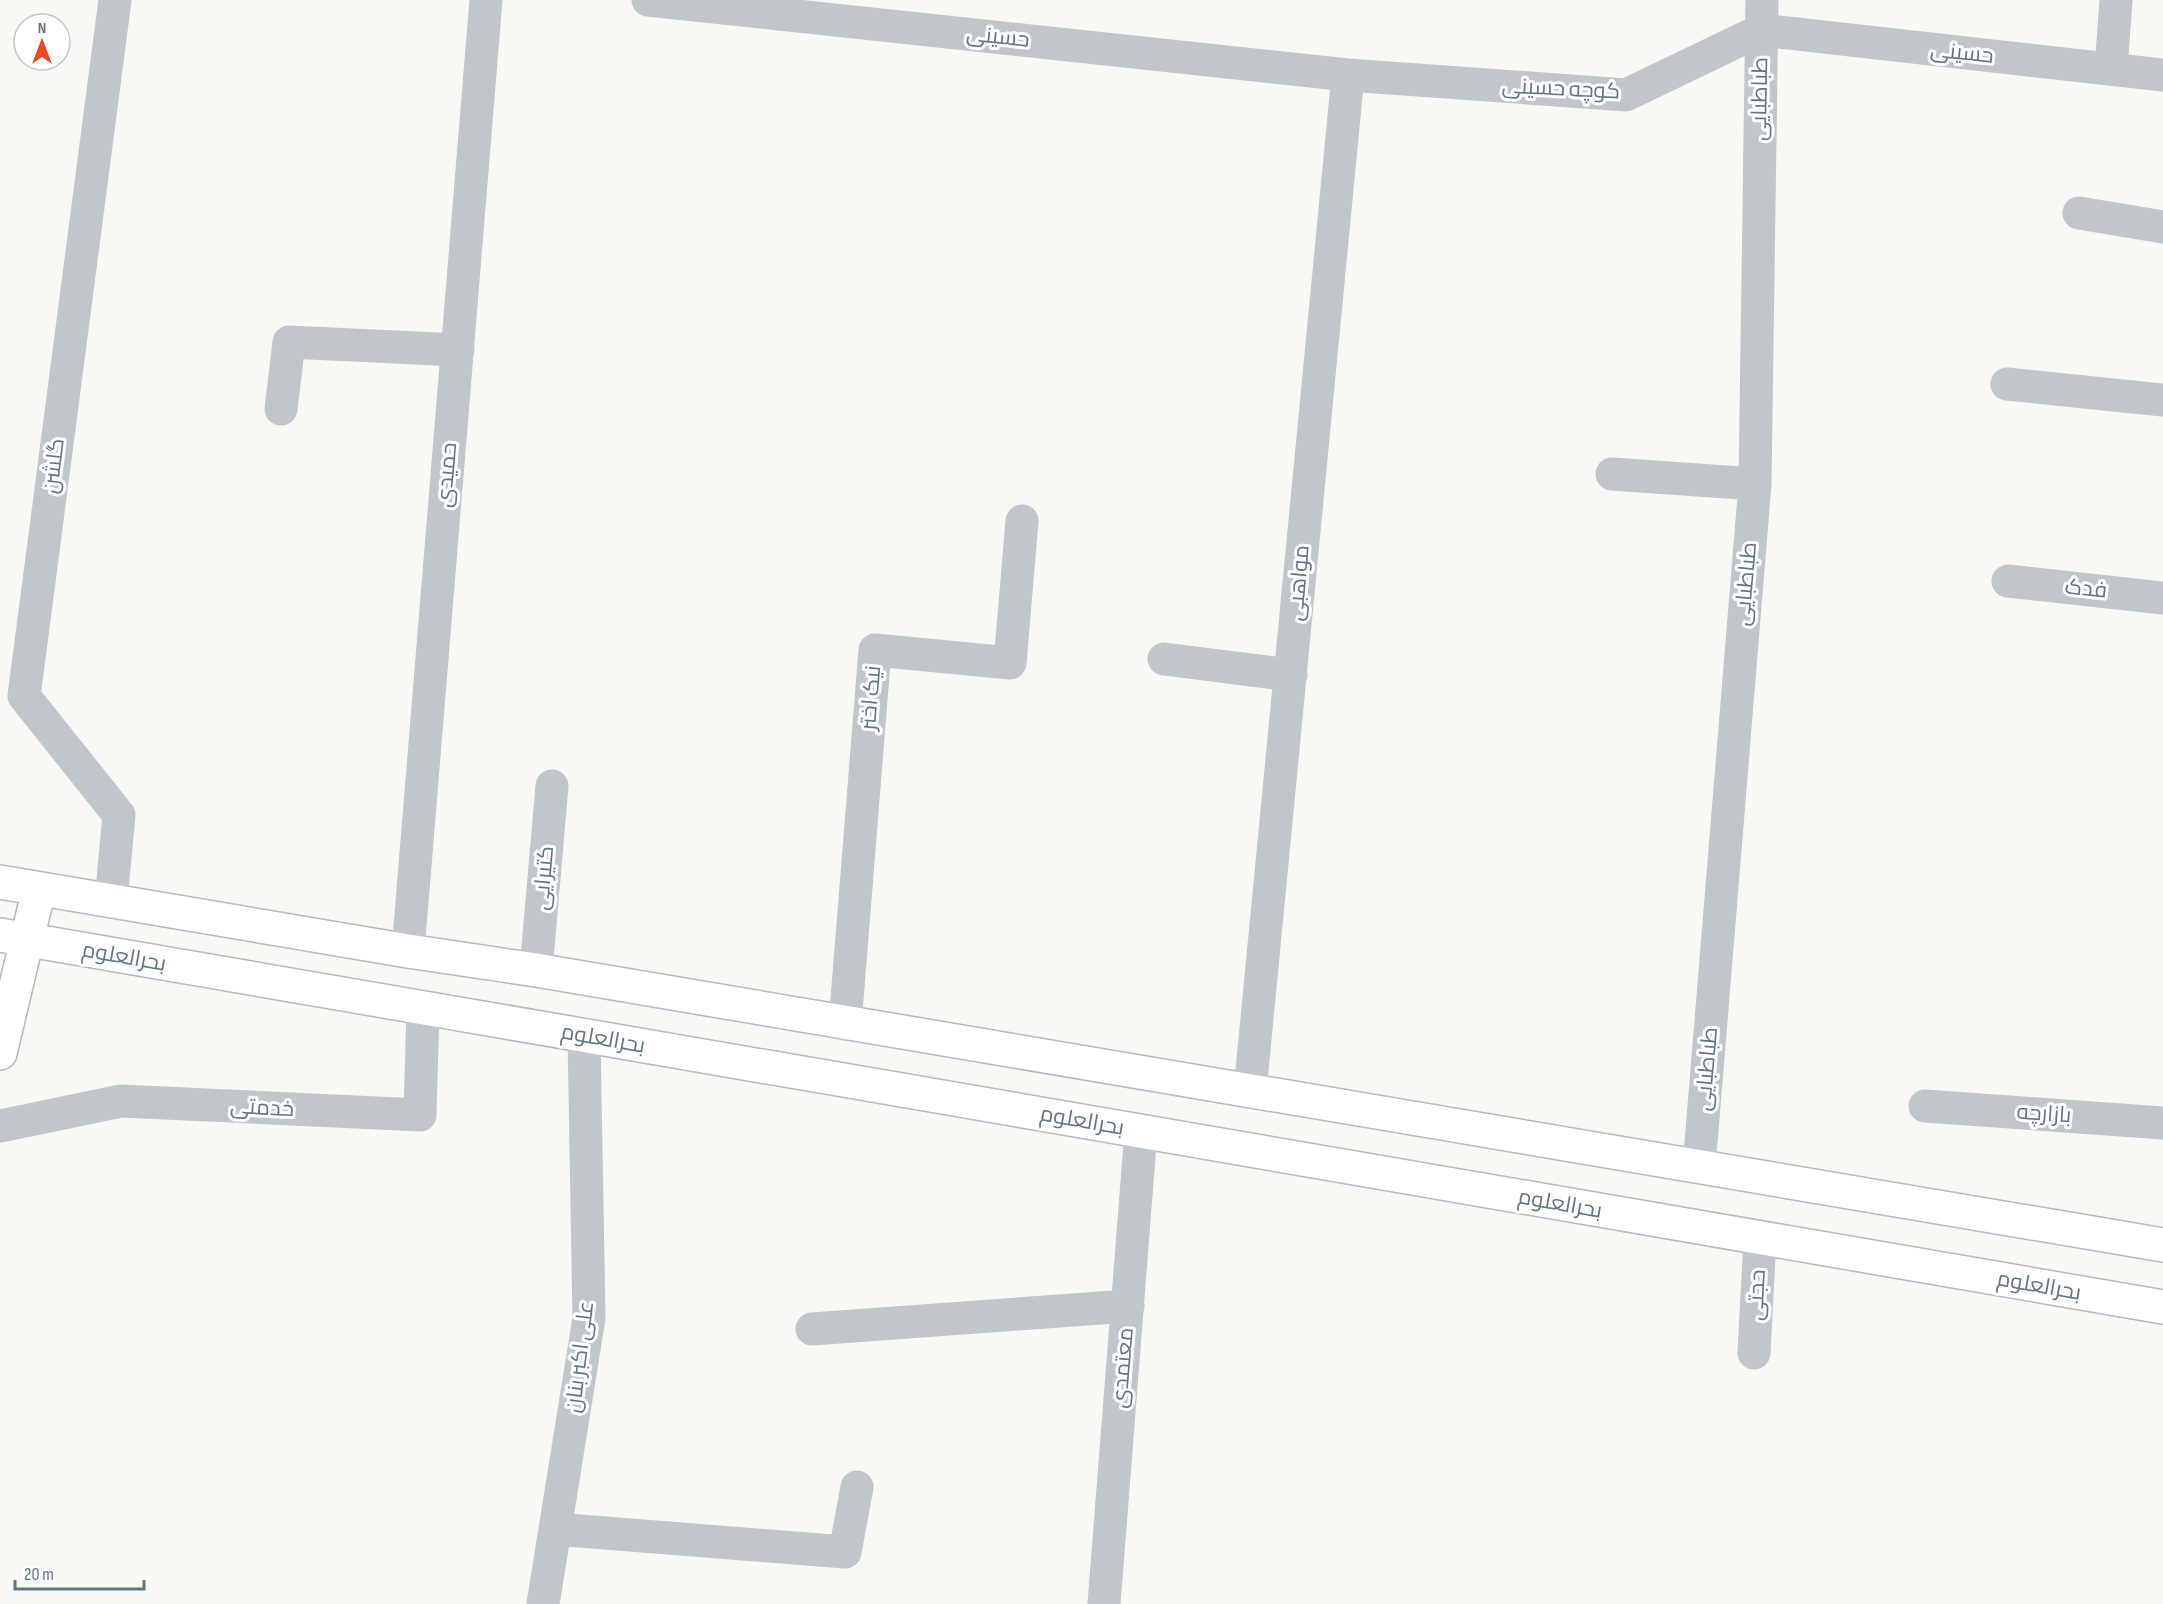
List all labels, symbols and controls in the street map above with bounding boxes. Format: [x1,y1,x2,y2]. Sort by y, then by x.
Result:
north arrow [12,12,72,72]
text: N [38,19,46,38]
street label: حسینی [965,20,1031,54]
street label: حسینی [1929,36,1995,70]
street label: طباطبایی [1746,57,1774,141]
street label: کوچه حسینی [1501,72,1621,106]
street label: گلشن [37,437,71,495]
street label: حمیدی [431,441,463,509]
street label: طباطبایی [1729,541,1763,627]
street label: مواهبی [1282,544,1316,622]
street label: فدک [2064,573,2108,605]
street label: نیک اختر [855,664,887,734]
street label: کتیرایی [528,845,560,911]
street label: بحرالعلوم [80,936,168,979]
street label: بحرالعلوم [559,1018,647,1061]
street label: طباطبایی [1690,1026,1724,1112]
street label: خدمتی [229,1093,295,1123]
street label: بازارچه [2016,1099,2072,1129]
street label: بحرالعلوم [1038,1100,1126,1143]
street label: بحرالعلوم [1516,1183,1604,1226]
street label: بحرالعلوم [1995,1265,2083,1308]
street label: حجتی [1742,1269,1772,1321]
street label: علی اکبر بنان [560,1300,600,1414]
street label: معتمدی [1106,1327,1140,1409]
scale bar [15,1553,144,1591]
text: 20 m [24,1564,54,1585]

